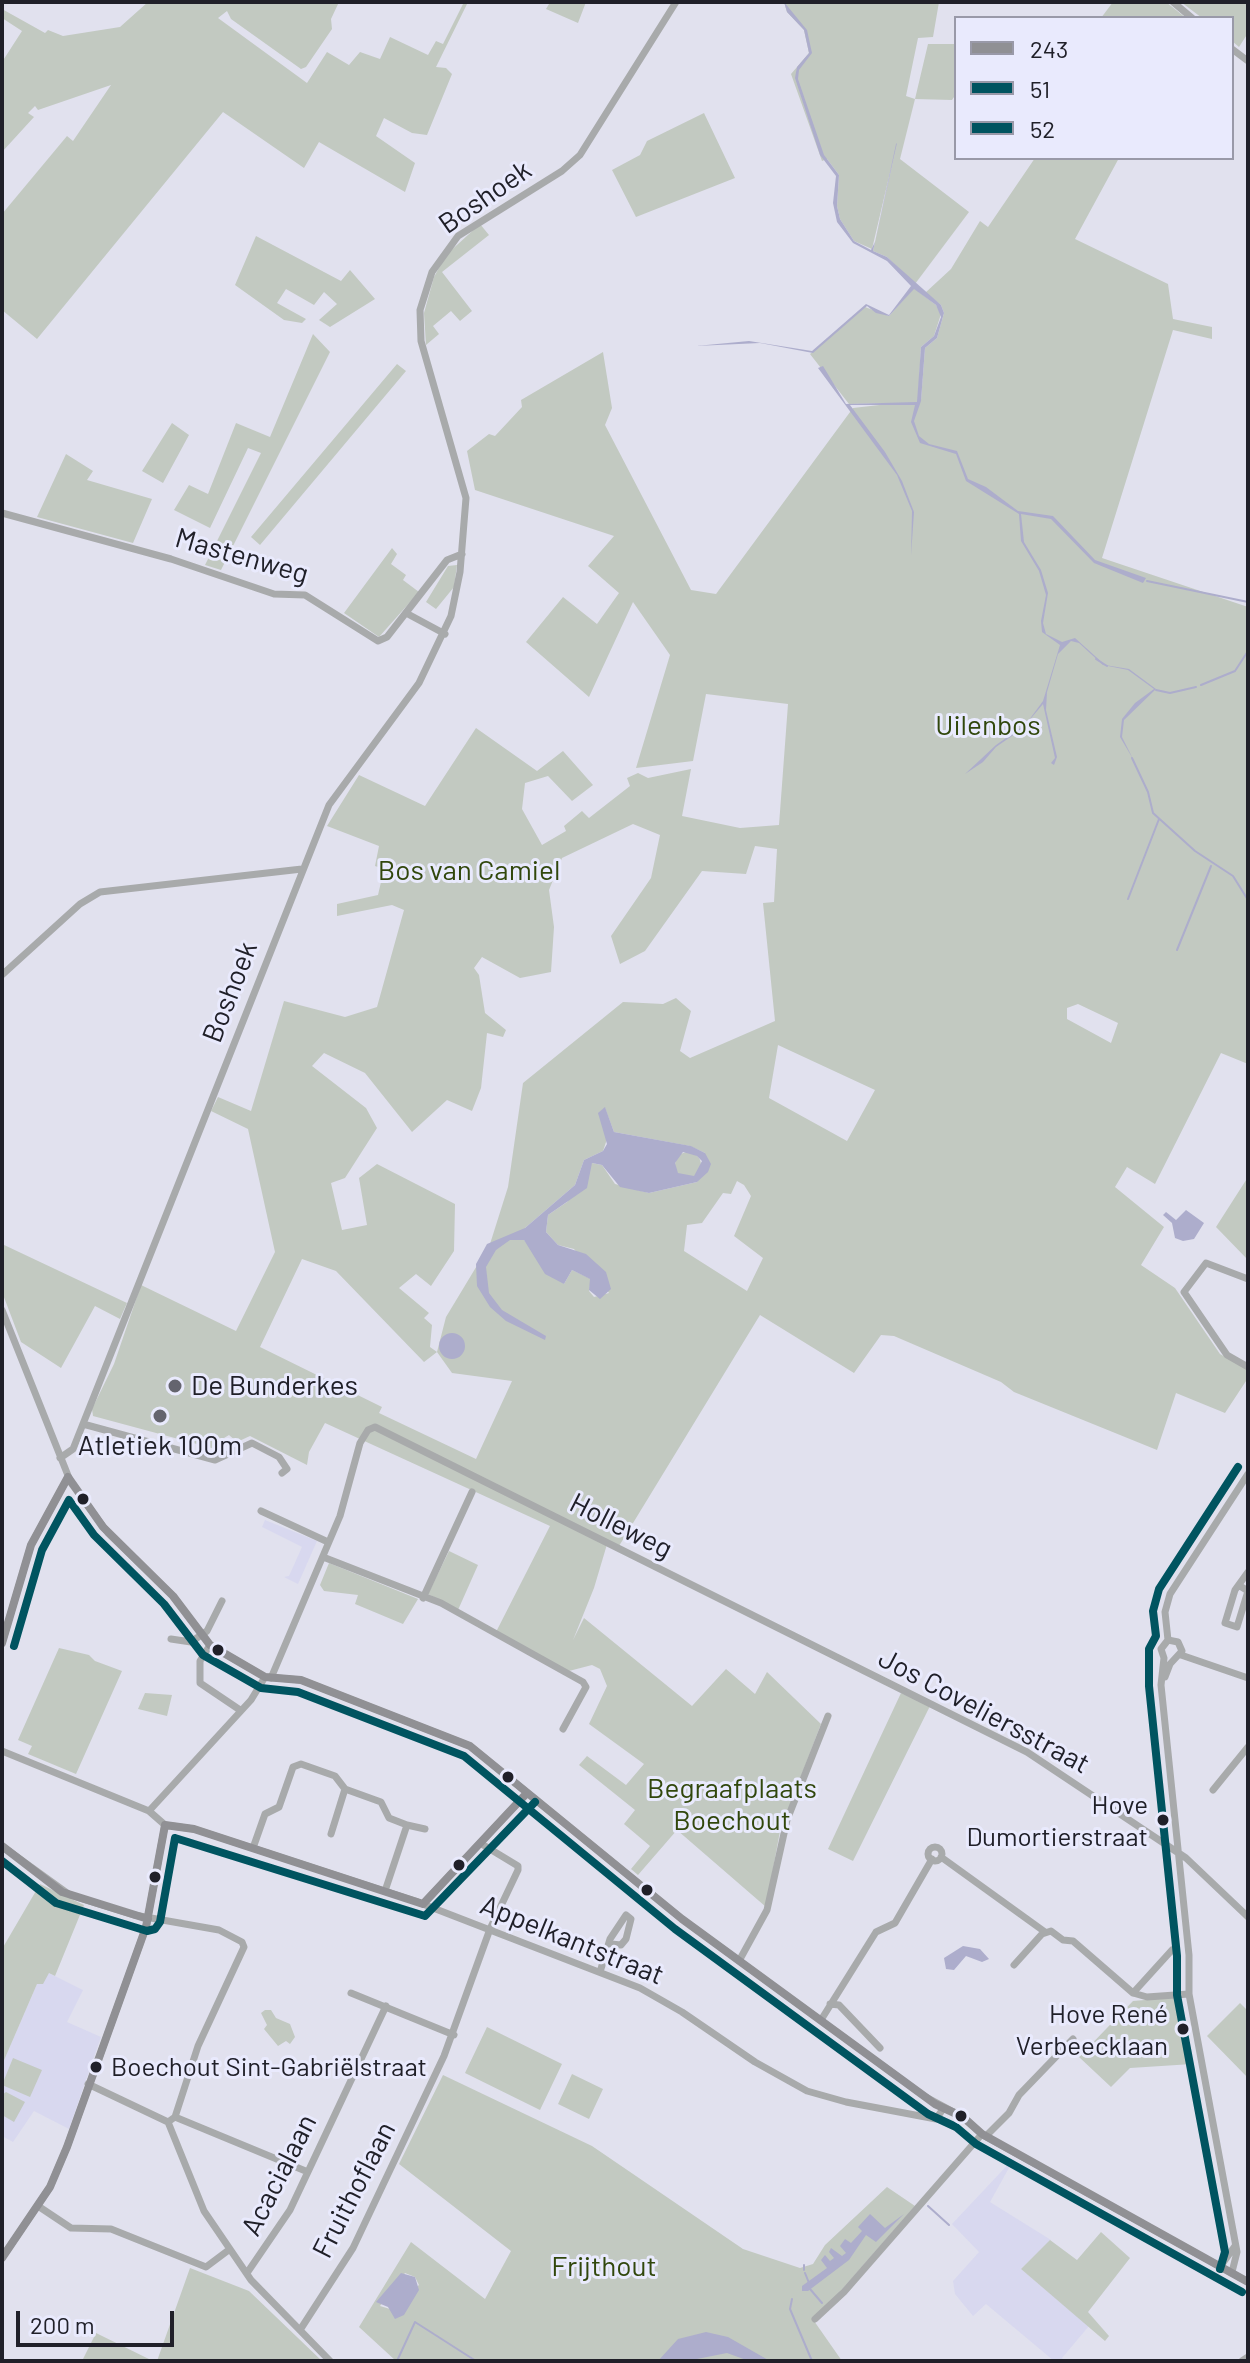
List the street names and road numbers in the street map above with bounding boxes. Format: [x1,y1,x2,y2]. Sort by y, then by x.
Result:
street label: Boshoek [432,153,538,241]
street label: Mastenweg [172,521,312,591]
street label: Boshoek [195,937,265,1047]
street label: Holleweg [564,1486,678,1566]
street label: Jos Coveliersstraat [873,1641,1095,1781]
street label: Appelkantstraat [475,1888,669,1992]
street label: Acacialaan [234,2109,324,2241]
street label: Fruithoflaan [305,2116,403,2264]

